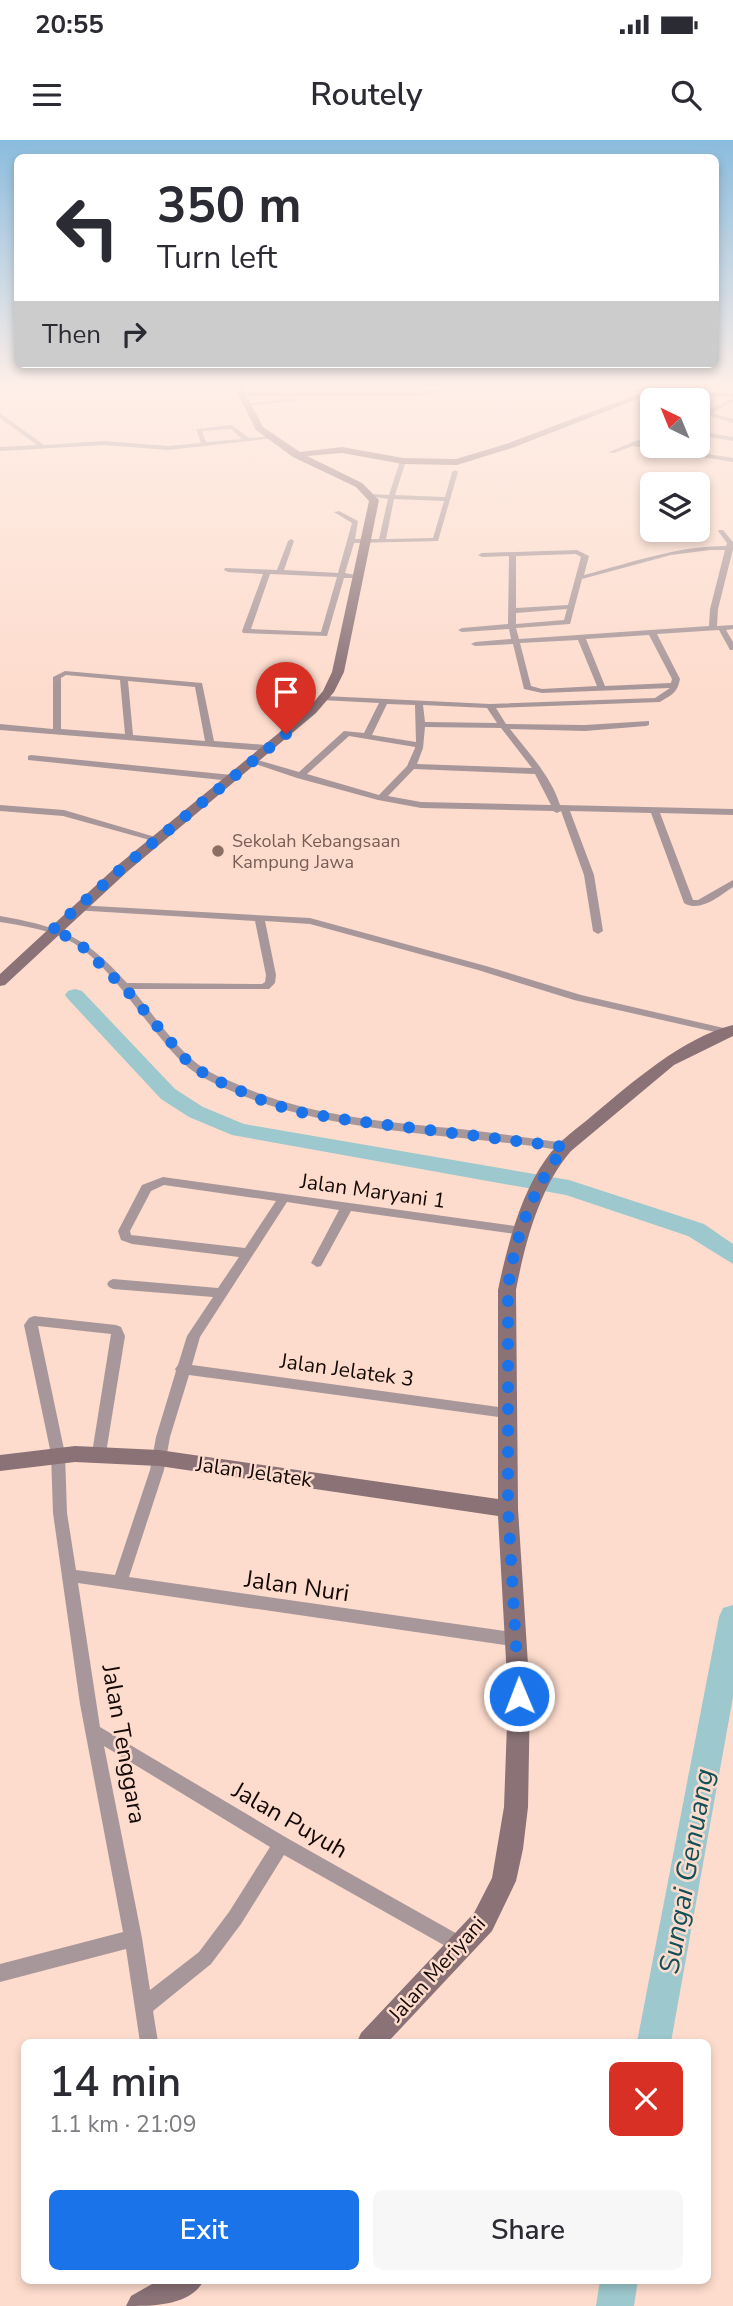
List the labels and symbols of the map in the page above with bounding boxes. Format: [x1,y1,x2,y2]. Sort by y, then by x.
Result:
north arrow [640,388,710,458]
pin [256,662,316,734]
place label: Sekolah Kebangsaan Kampung Jawa [232,829,401,874]
marker: Sekolah Kebangsaan Kampung Jawa [210,843,226,859]
street label: Jalan Maryani 1 [298,1167,447,1215]
street label: Jalan Jelatek 3 [277,1347,416,1393]
street label: Jalan Jelatek [193,1450,314,1494]
street label: Jalan Nuri [242,1563,351,1609]
position arrow [482,1659,556,1733]
street label: Jalan Tenggara [94,1661,154,1826]
water label: Sungai Genuang [650,1766,724,1977]
street label: Jalan Puyuh [226,1774,353,1866]
street label: Jalan Meriyani [382,1910,492,2028]

